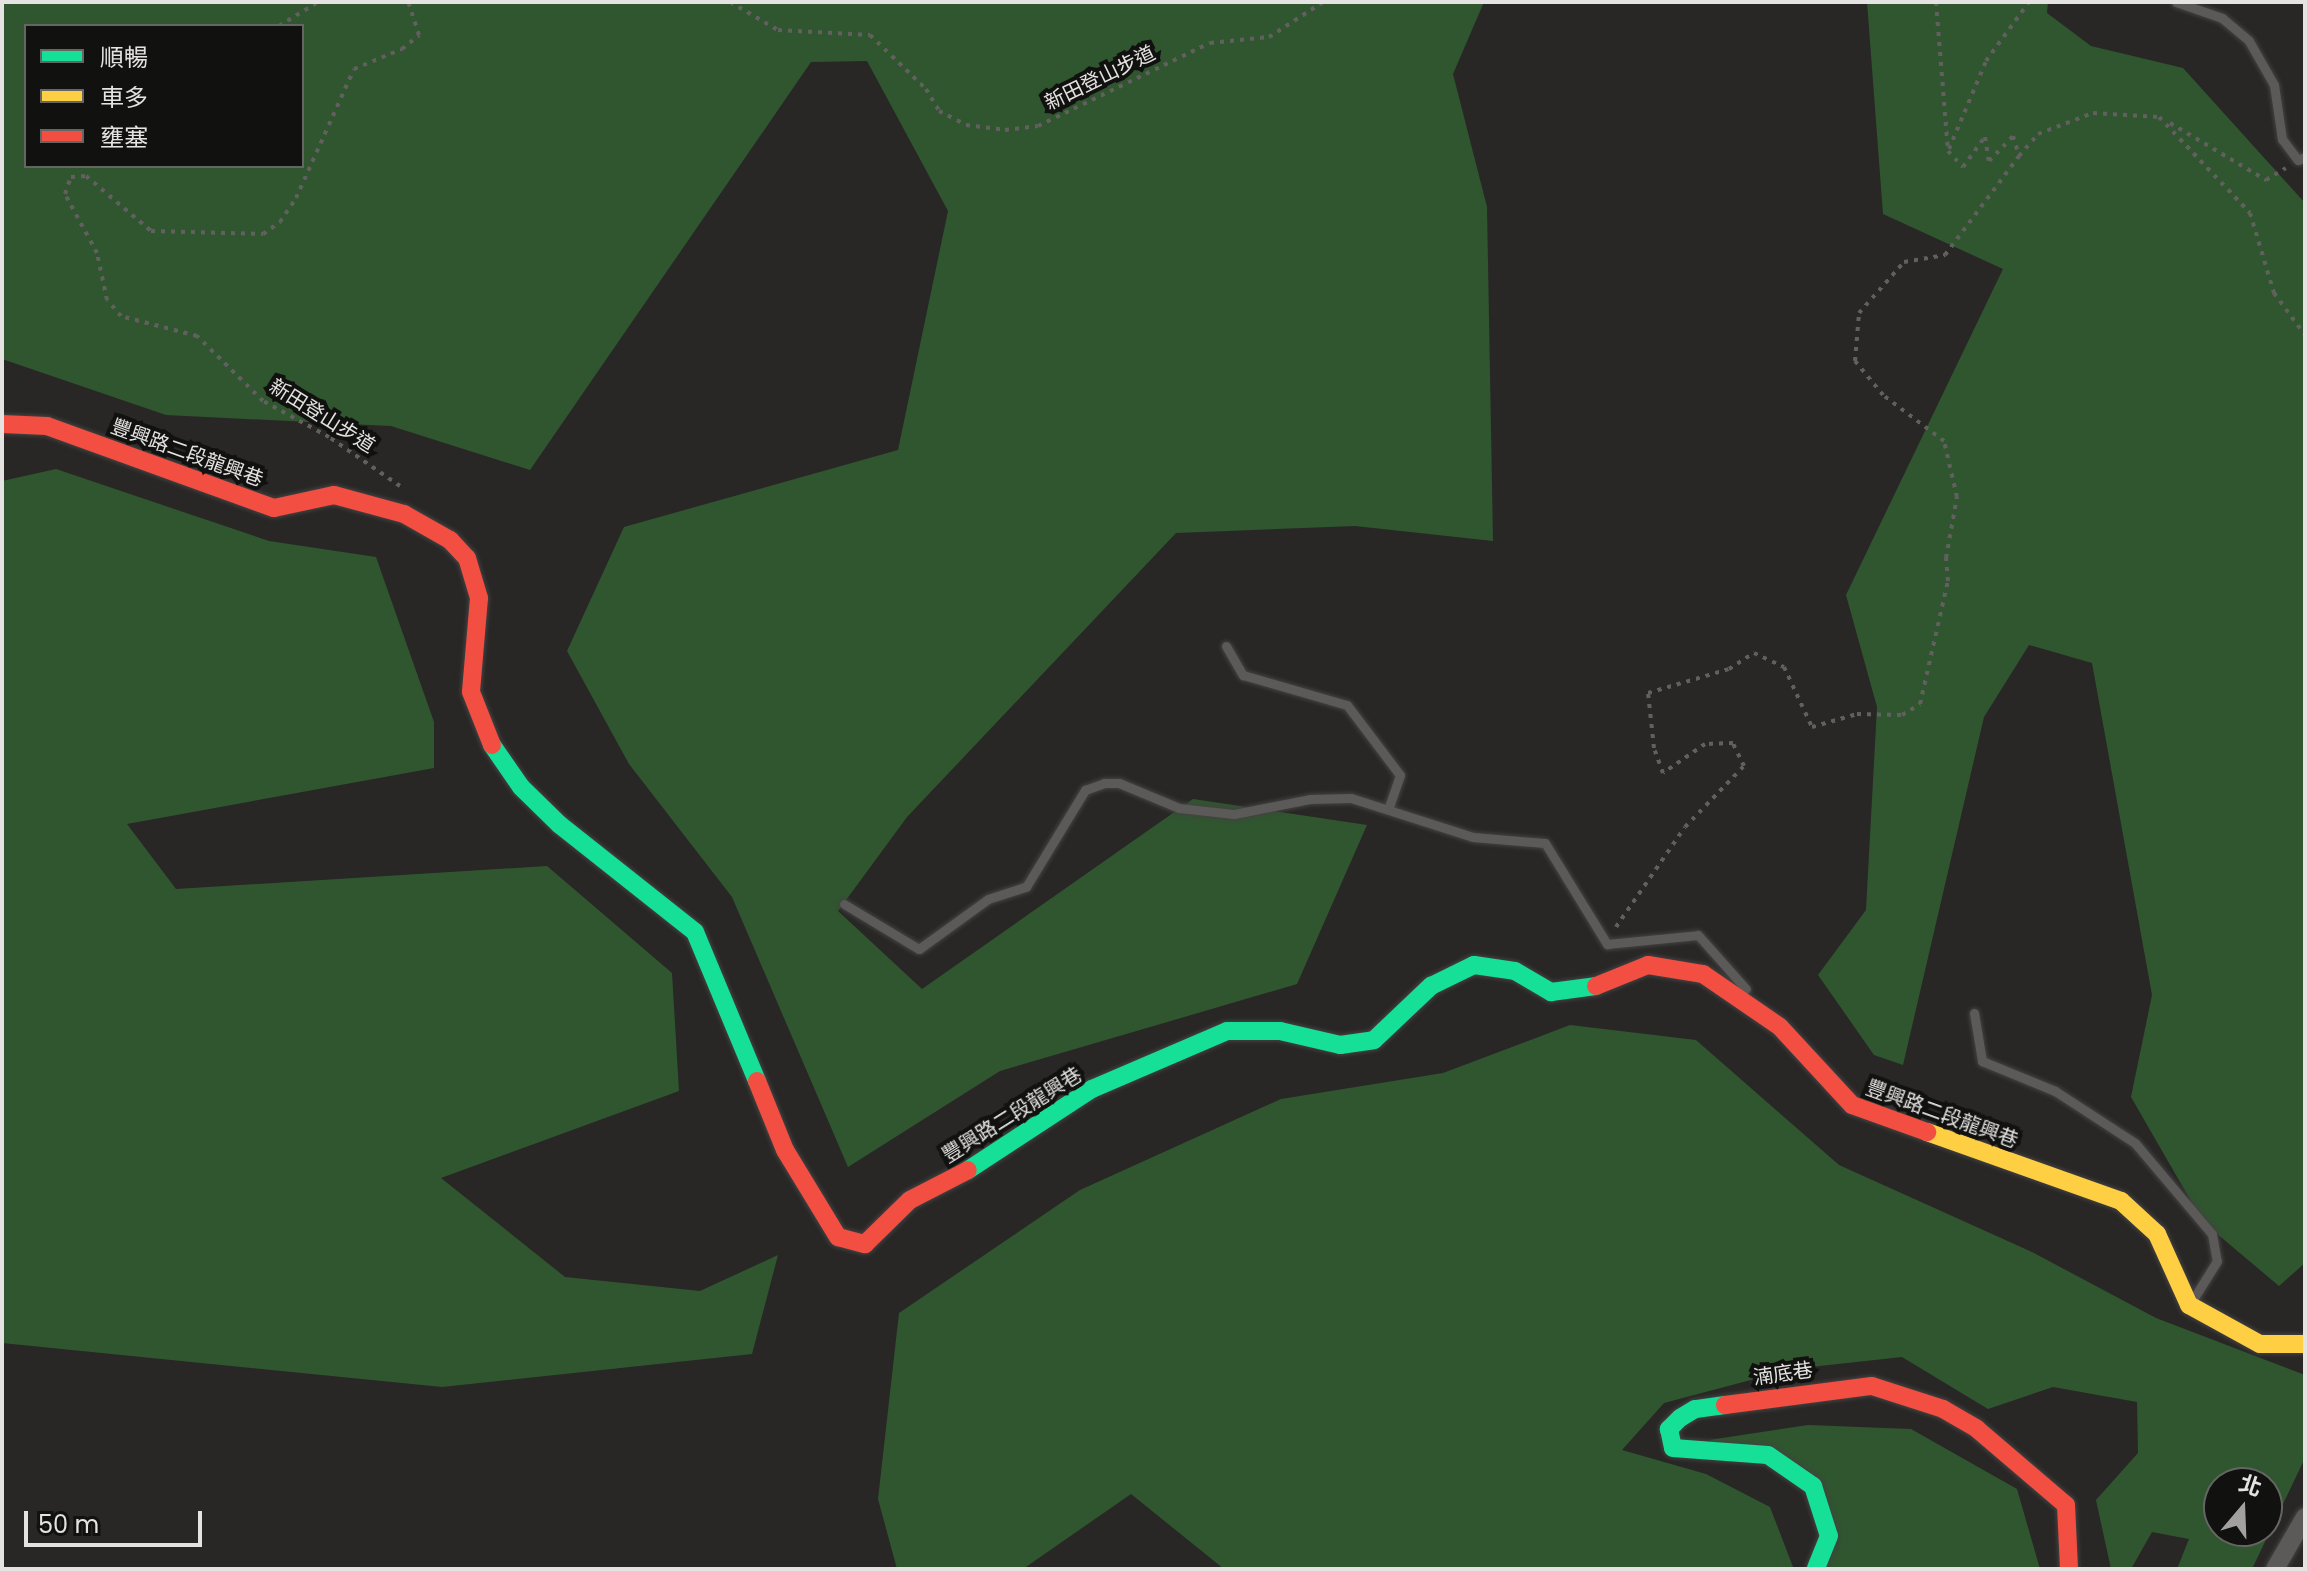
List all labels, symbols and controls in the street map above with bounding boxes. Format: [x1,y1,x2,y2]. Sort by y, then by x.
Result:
legend [24,24,304,168]
text: 順暢 [100,41,148,74]
street label: 新田登山步道 [1041,41,1159,115]
text: 車多 [100,81,148,114]
text: 壅塞 [100,121,148,154]
street label: 新田登山步道 [265,374,379,458]
street label: 豐興路二段龍興巷 [108,414,266,492]
street label: 豐興路二段龍興巷 [938,1062,1086,1168]
street label: 豐興路二段龍興巷 [1863,1075,2021,1153]
street label: 湳底巷 [1752,1358,1814,1390]
north arrow [2203,1467,2283,1547]
text: 北 [2235,1467,2266,1504]
scale bar [28,1495,206,1545]
text: 50 m [38,1508,99,1541]

